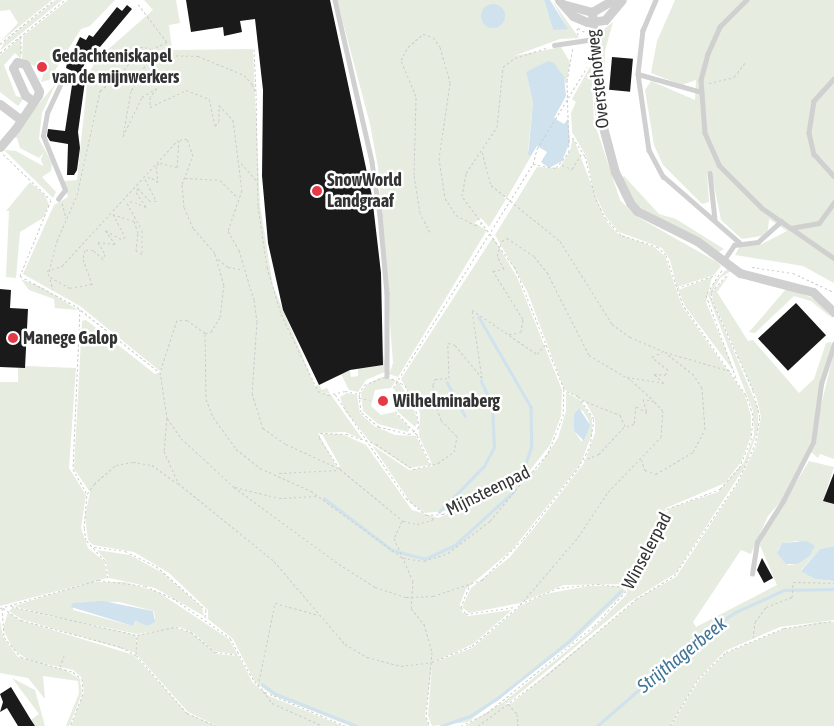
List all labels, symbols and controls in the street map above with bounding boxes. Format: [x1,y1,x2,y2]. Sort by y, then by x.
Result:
street label: Overstehofweg [582,28,614,130]
place label: Gedachteniskapel van de mijnwerkers [52,46,179,88]
marker: Gedachteniskapel van de mijnwerkers [36,61,48,73]
place label: SnowWorld Landgraaf [327,170,402,212]
marker: SnowWorld Landgraaf [311,185,323,197]
place label: Manege Galop [23,327,118,349]
marker: Manege Galop [7,332,19,344]
place label: Wilhelminaberg [393,390,500,412]
marker: Wilhelminaberg [377,395,389,407]
street label: Mijnsteenpad [442,461,534,521]
street label: Winselerpad [618,509,676,593]
water label: Strijthagerbeek [633,612,731,698]

